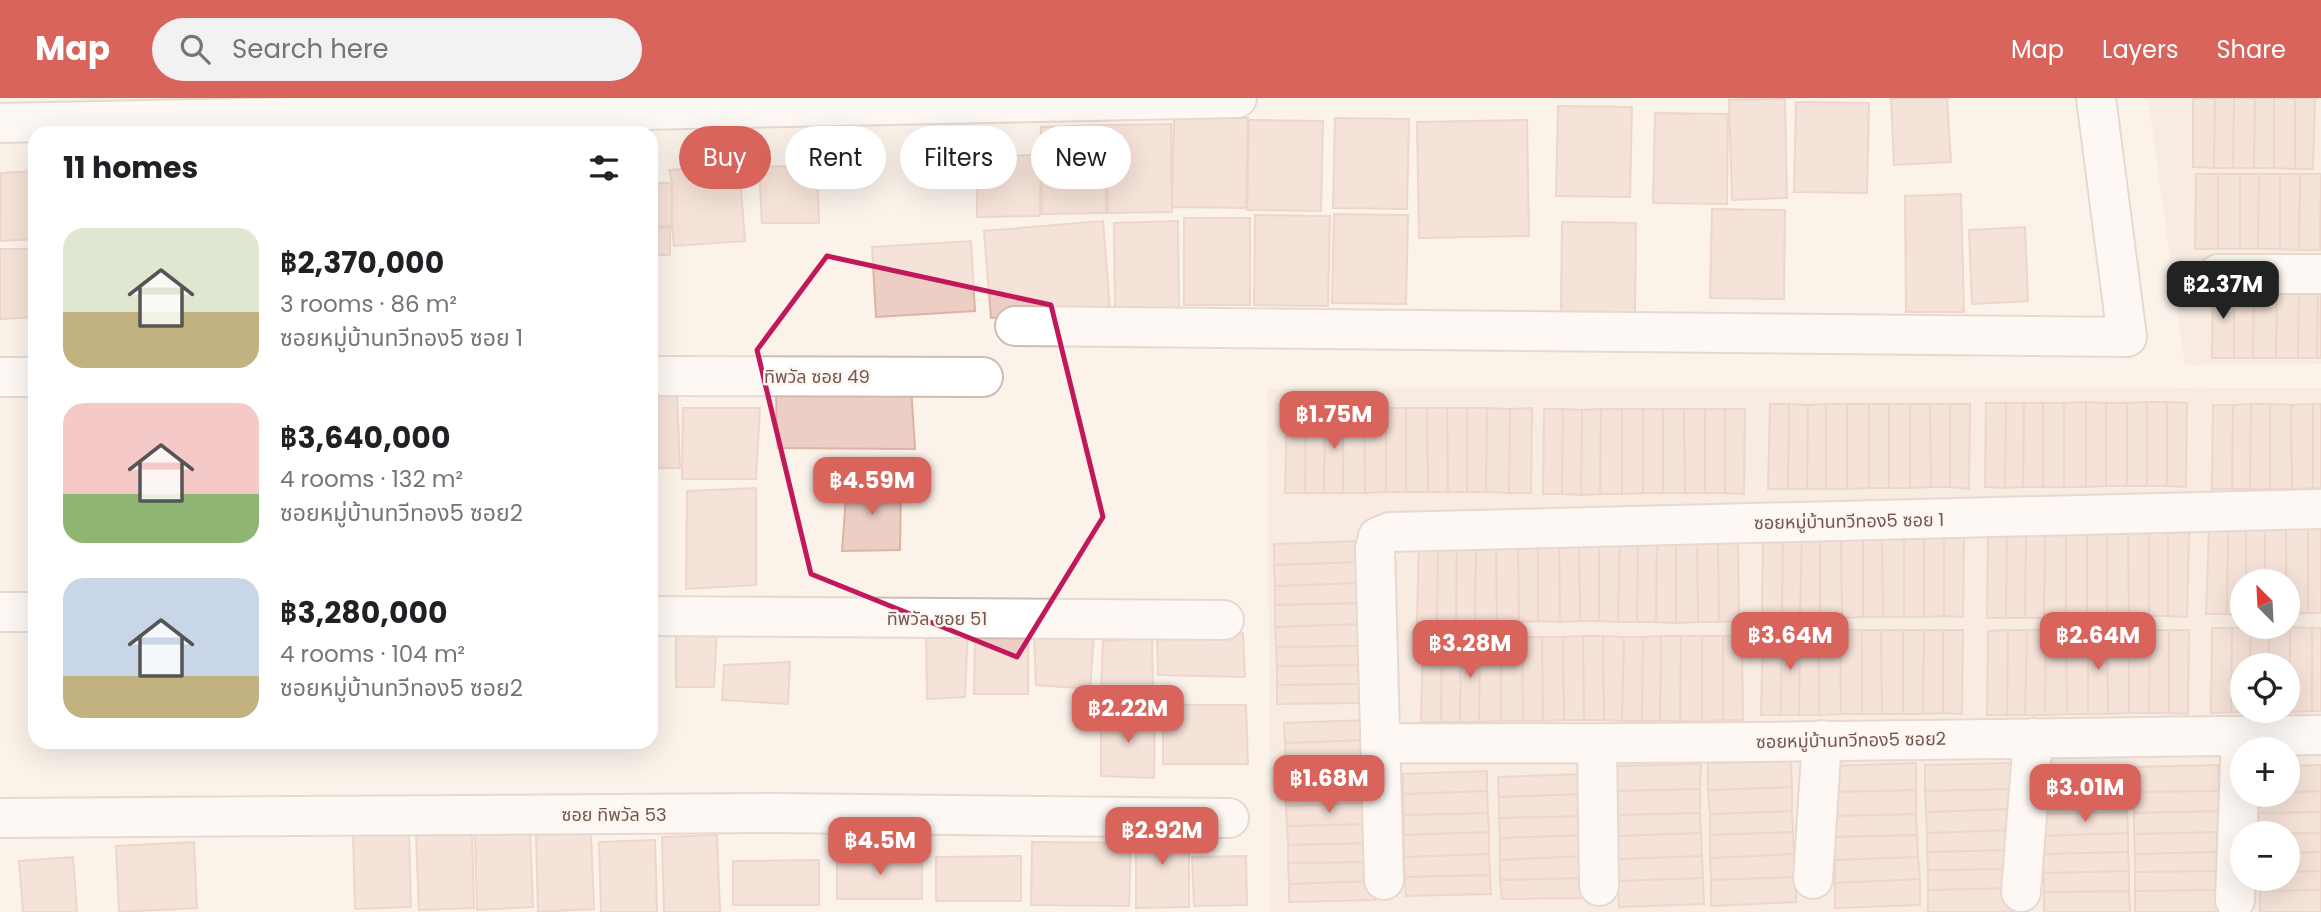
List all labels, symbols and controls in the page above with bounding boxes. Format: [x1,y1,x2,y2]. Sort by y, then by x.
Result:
search box [152,18,642,81]
text: Map [35,25,110,72]
icon: search [176,30,214,68]
text: Search here [232,31,389,67]
text: Map [2011,33,2064,66]
text: Layers [2102,33,2178,66]
text: Share [2216,33,2286,66]
chip: Buy [679,126,771,189]
chip: Rent [785,126,886,189]
chip: Filters [900,126,1017,189]
chip: New [1031,126,1131,189]
text: 11 homes [63,146,198,189]
icon: filters [585,149,623,187]
text: ฿2,370,000 [280,241,444,284]
icon: home [119,256,203,340]
pin: ฿2.37M [2166,262,2280,321]
text: ฿2.37M [2183,268,2263,300]
text: 3 rooms · 86 m² [280,288,457,320]
text: ซอยหมู่บ้านทวีทอง5 ซอย 1 [280,322,523,354]
street label: ทิพวัล ซอย 49 [764,364,870,389]
pin: ฿1.75M [1277,392,1391,451]
text: ฿1.75M [1296,398,1372,430]
text: ฿3,640,000 [280,416,450,459]
icon: home [119,431,203,515]
pin: ฿4.59M [815,458,929,517]
text: 4 rooms · 132 m² [280,463,463,495]
text: ฿4.59M [829,464,915,496]
text: ซอยหมู่บ้านทวีทอง5 ซอย2 [280,497,523,529]
street label: ซอยหมู่บ้านทวีทอง5 ซอย 1 [1754,507,1944,535]
north arrow [2230,569,2300,639]
map controls [2230,569,2300,891]
text: ฿3,280,000 [280,591,448,634]
icon: home [119,606,203,690]
street label: ทิพวัล ซอย 51 [887,606,987,631]
pin: ฿3.64M [1733,612,1847,672]
pin: ฿2.64M [2041,612,2155,672]
text: ฿3.64M [1747,619,1833,651]
text: ฿2.64M [2056,619,2140,651]
pin: ฿3.28M [1413,620,1527,680]
text: ฿3.28M [1429,627,1511,659]
text: 4 rooms · 104 m² [280,638,465,670]
button: locate [2230,653,2300,723]
text: ซอยหมู่บ้านทวีทอง5 ซอย2 [280,672,523,704]
pin: ฿2.22M [1071,686,1185,745]
text: ฿2.22M [1088,692,1168,724]
street label: ซอยหมู่บ้านทวีทอง5 ซอย2 [1756,726,1946,754]
button: + [2230,737,2300,807]
pin: ฿1.68M [1272,756,1386,815]
text: ฿1.68M [1289,762,1369,794]
pin: ฿3.01M [2028,764,2142,824]
text: ฿3.01M [2046,771,2124,803]
street label: ซอย ทิพวัล 53 [561,802,667,827]
pin: ฿2.92M [1105,808,1219,867]
text: ฿2.92M [1121,814,1203,846]
pin: ฿4.5M [831,818,929,877]
button: − [2230,821,2300,891]
text: ฿4.5M [844,824,916,856]

